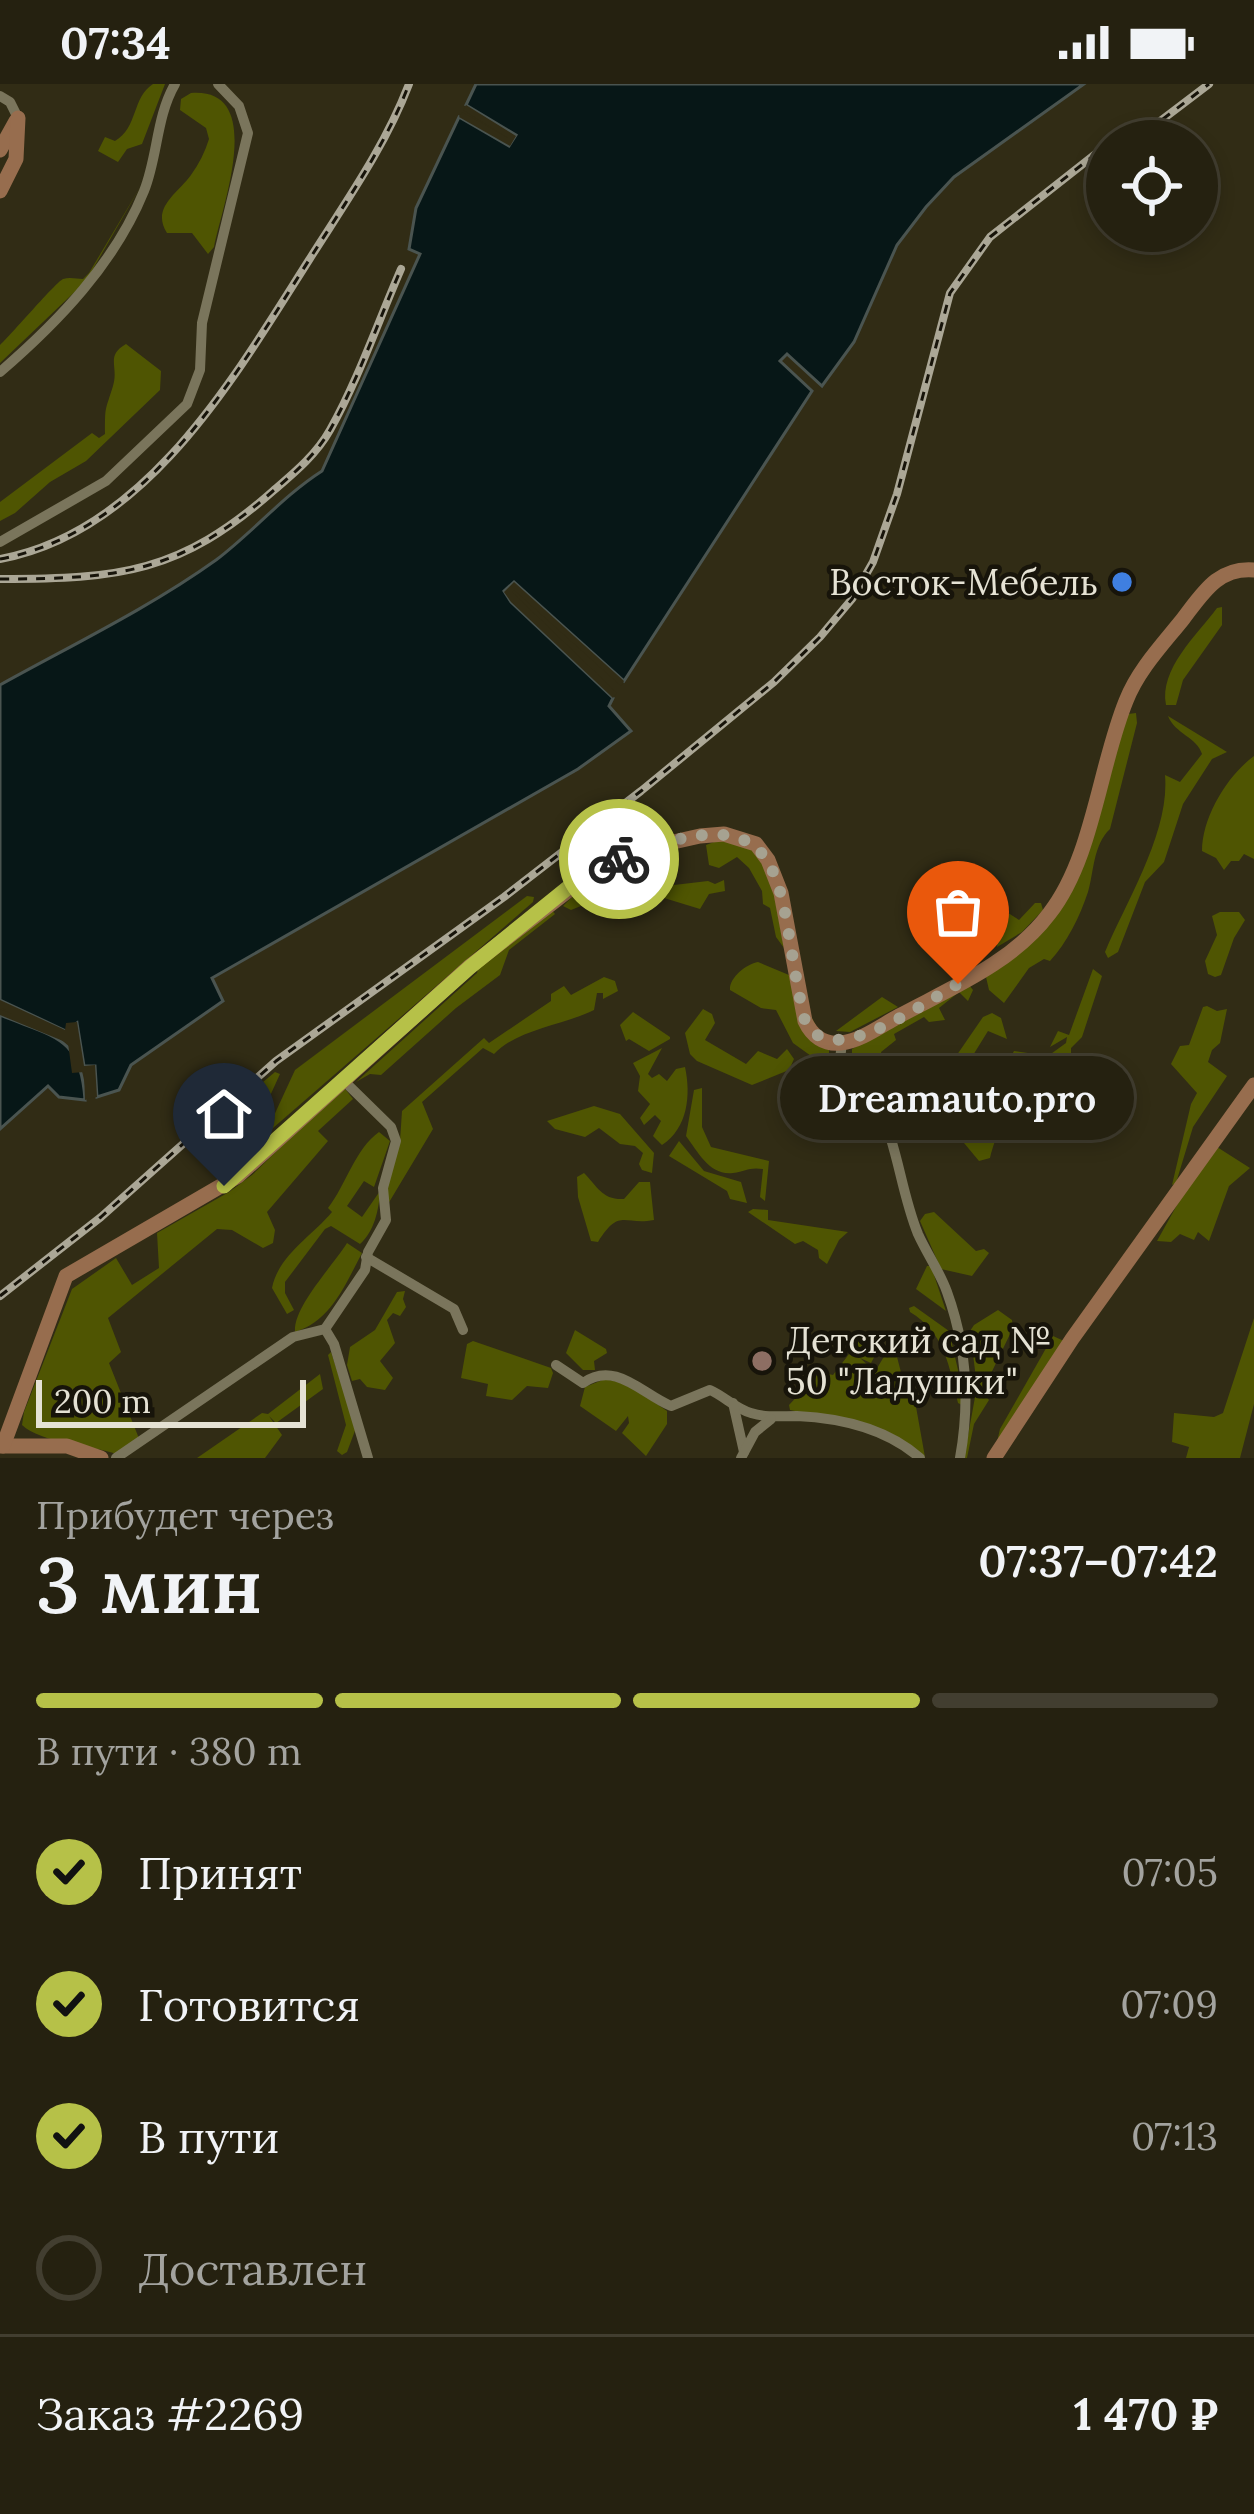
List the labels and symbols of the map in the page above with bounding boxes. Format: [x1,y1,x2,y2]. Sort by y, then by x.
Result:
place label: Восток-Мебель [829,559,1098,605]
marker: Восток-Мебель [1109,569,1135,595]
courier [559,799,679,919]
pin [907,861,1009,984]
callout: Dreamauto.pro [781,1056,1135,1140]
pin [173,1063,275,1186]
place label: Детский сад № 50 "Ладушки" [786,1317,1051,1404]
marker: Детский сад № 50 "Ладушки" [749,1348,775,1374]
scale bar [36,1374,306,1427]

